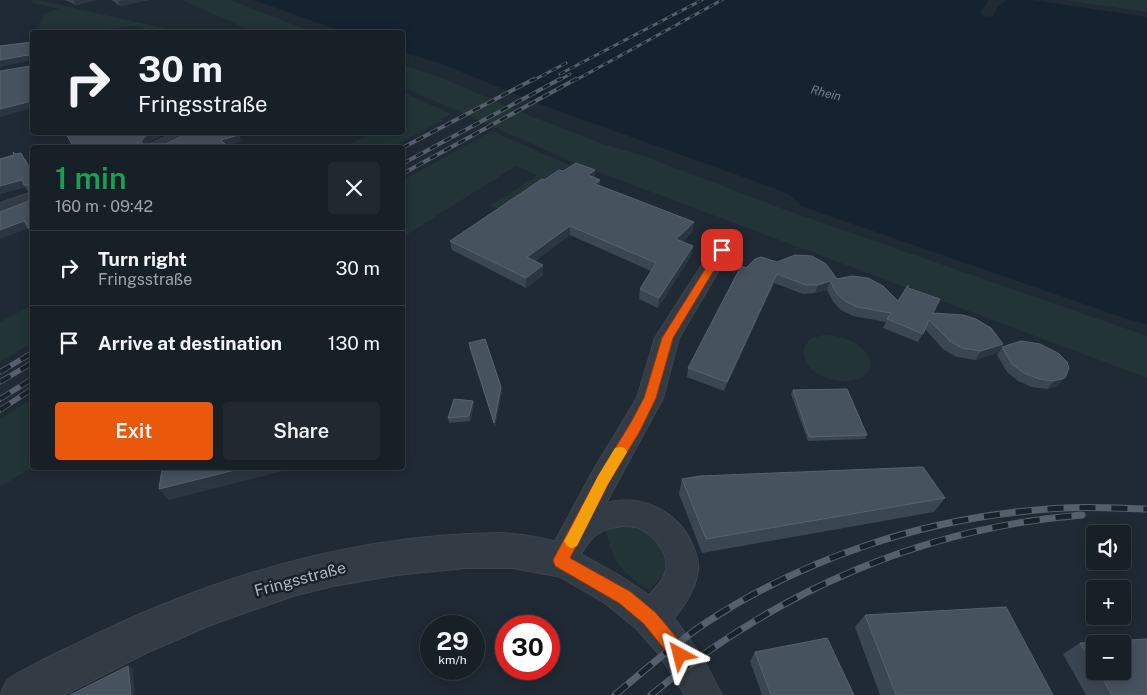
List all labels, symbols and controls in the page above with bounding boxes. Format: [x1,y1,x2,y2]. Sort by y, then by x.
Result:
text: 30 m [138,49,223,90]
icon: right [55,50,120,115]
water label: Rhein [809,82,843,104]
text: Fringsstraße [138,91,268,117]
text: 1 min [55,160,126,196]
button: close [328,162,380,214]
text: 160 m · 09:42 [55,197,153,216]
pin [701,229,743,271]
icon: arrive [708,236,736,264]
text: Turn right [98,248,187,270]
icon: right [55,254,83,282]
text: 30 m [335,257,380,279]
text: Fringsstraße [98,270,192,289]
icon: arrive [55,329,83,357]
text: Arrive at destination [98,332,282,354]
text: 130 m [328,332,380,354]
button: Exit [55,402,213,460]
button: Share [223,402,380,460]
map controls [1086,525,1131,680]
button: sound [1086,525,1131,570]
street label: Fringsstraße [252,558,348,600]
button: + [1086,580,1131,625]
speed limit sign: 30 [495,615,560,680]
text: 29 [436,626,469,656]
position arrow [653,628,705,680]
button: − [1086,635,1131,680]
text: km/h [438,653,467,667]

